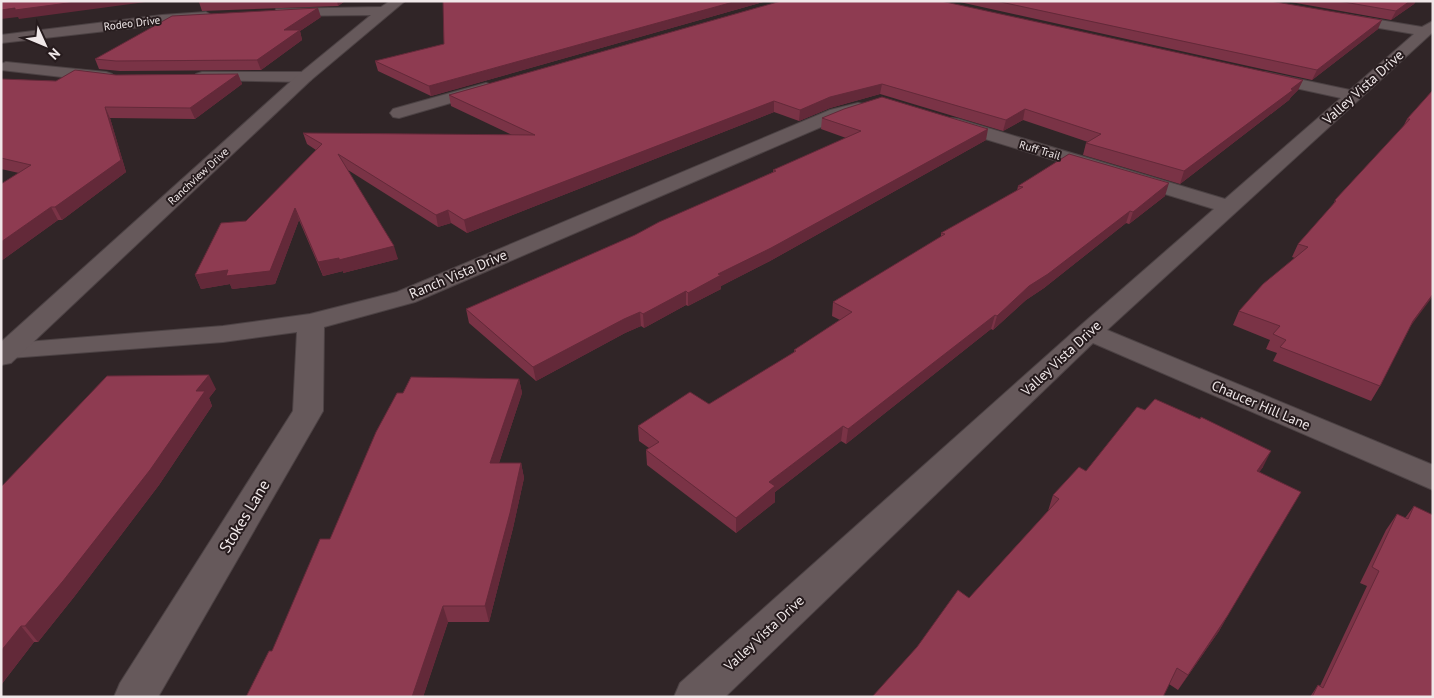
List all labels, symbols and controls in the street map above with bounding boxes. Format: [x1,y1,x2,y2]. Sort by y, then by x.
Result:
street label: Rodeo Drive [103,13,161,33]
north arrow [20,20,70,70]
text: N [45,44,64,64]
street label: Valley Vista Drive [1318,46,1407,129]
street label: Ruff Trail [1018,137,1063,163]
street label: Ranchview Drive [165,144,232,208]
street label: Ranch Vista Drive [406,245,510,303]
street label: Valley Vista Drive [1016,316,1105,400]
street label: Chaucer Hill Lane [1209,376,1313,434]
street label: Stokes Lane [214,476,274,556]
street label: Valley Vista Drive [719,591,808,675]

